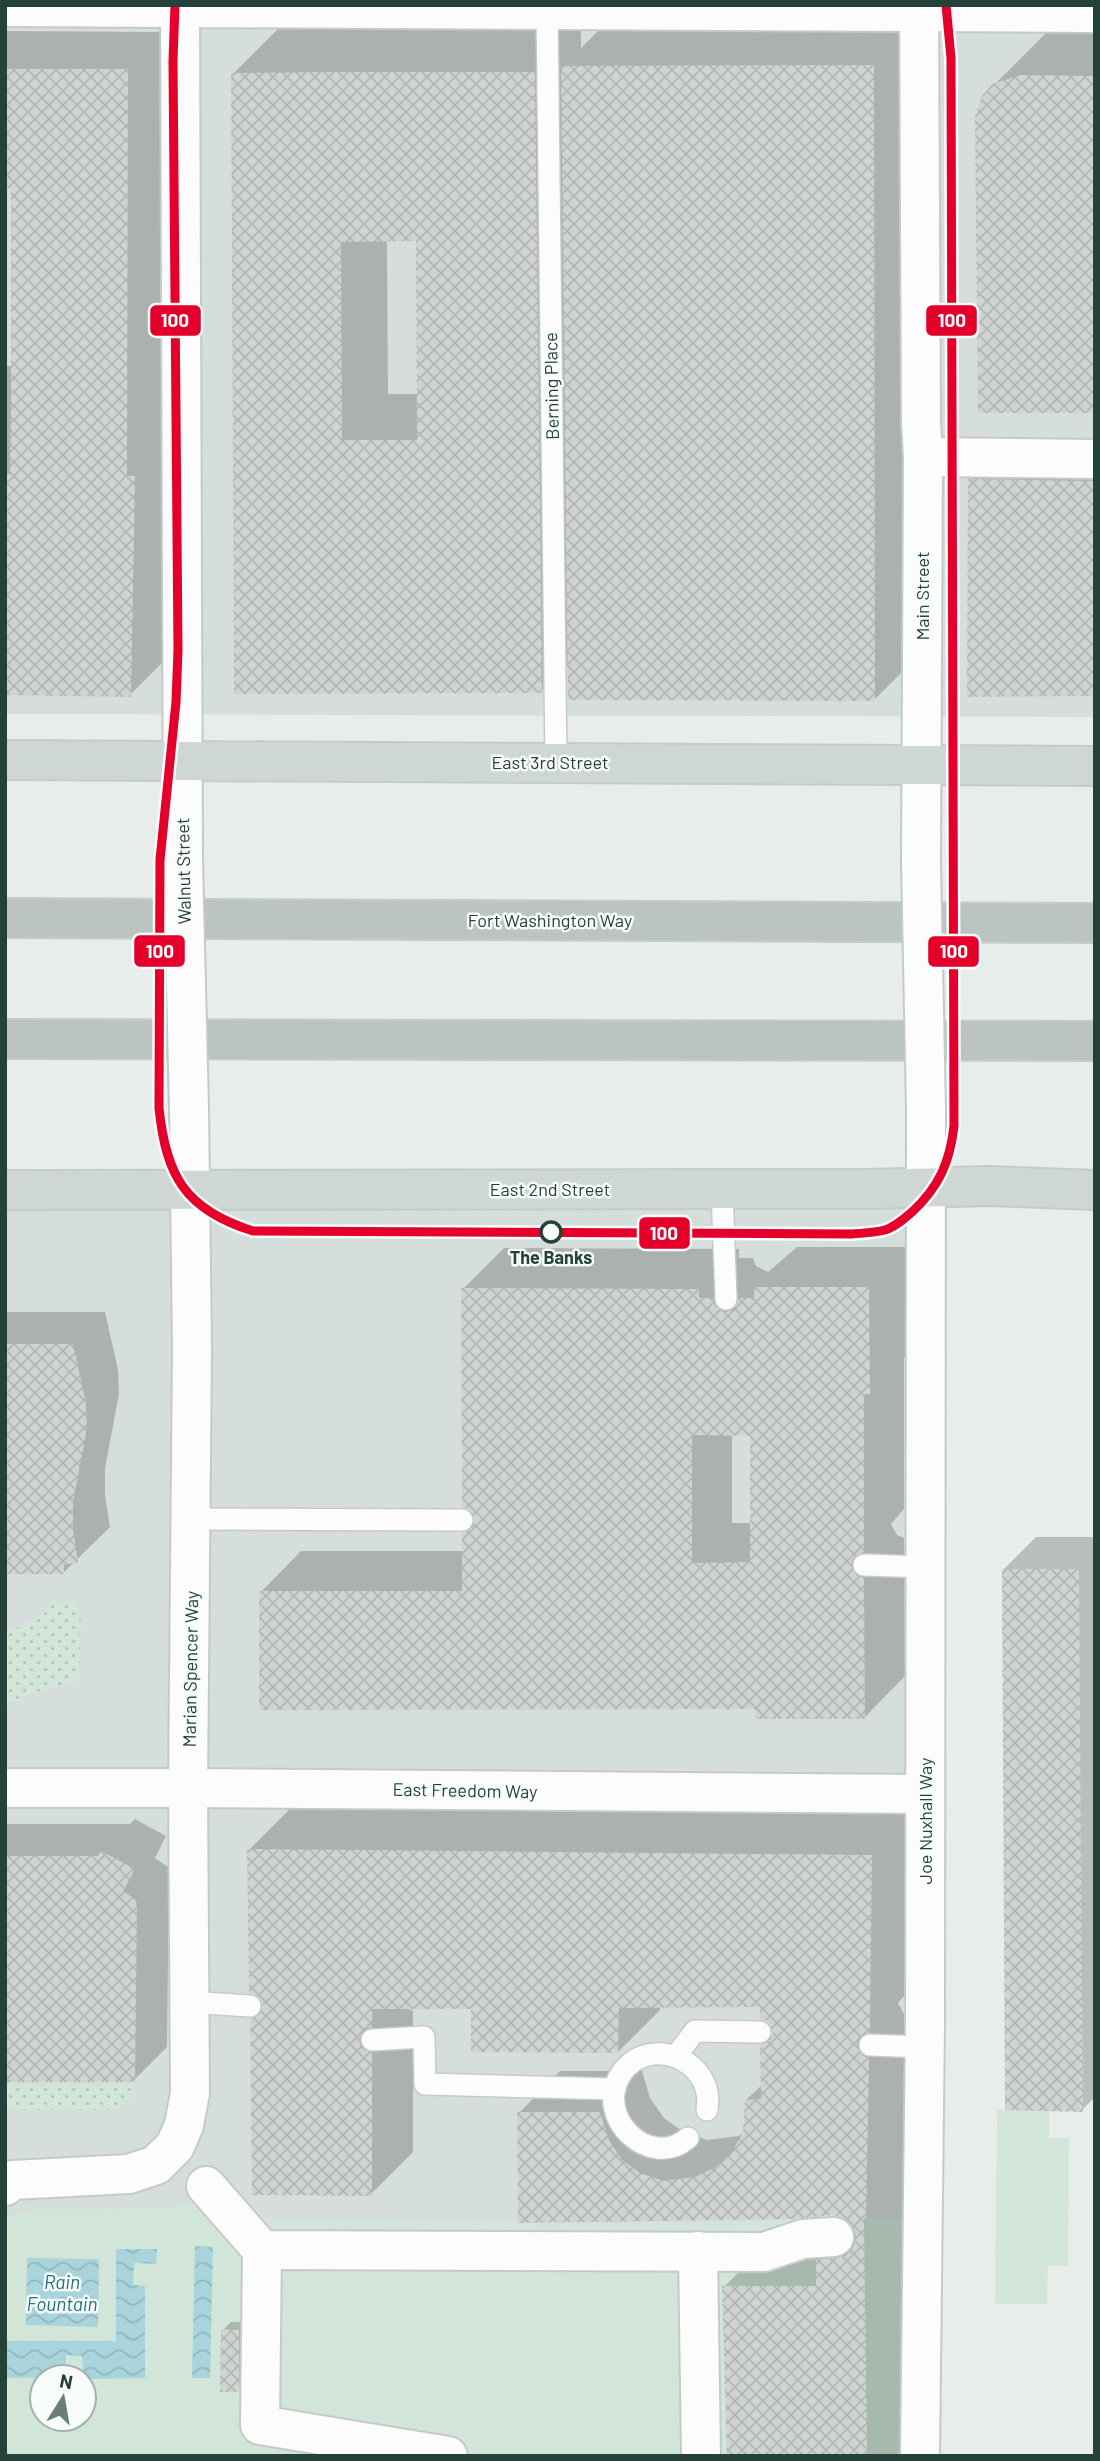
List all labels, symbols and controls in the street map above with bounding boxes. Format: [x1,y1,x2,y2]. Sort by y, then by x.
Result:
line badge: 100 [149,304,202,337]
line badge: 100 [925,304,978,337]
text: 100 [161,308,189,331]
text: 100 [938,308,966,331]
street label: Berning Place [539,332,563,440]
street label: Main Street [911,551,933,641]
street label: East 3rd Street [491,751,609,773]
street label: Walnut Street [171,817,195,925]
street label: Fort Washington Way [468,909,632,931]
line badge: 100 [133,934,186,968]
line badge: 100 [927,935,980,968]
text: 100 [146,939,174,962]
text: 100 [940,939,968,962]
street label: East 2nd Street [490,1178,610,1200]
line badge: 100 [638,1216,691,1250]
marker: The Banks [540,1221,562,1243]
text: 100 [650,1221,678,1244]
place label: The Banks [510,1246,592,1268]
street label: Marian Spencer Way [178,1591,202,1747]
street label: Joe Nuxhall Way [914,1758,936,1884]
street label: East Freedom Way [392,1778,538,1802]
water label: Rain Fountain [27,2270,97,2315]
north arrow [28,2363,98,2433]
text: N [58,2368,75,2393]

